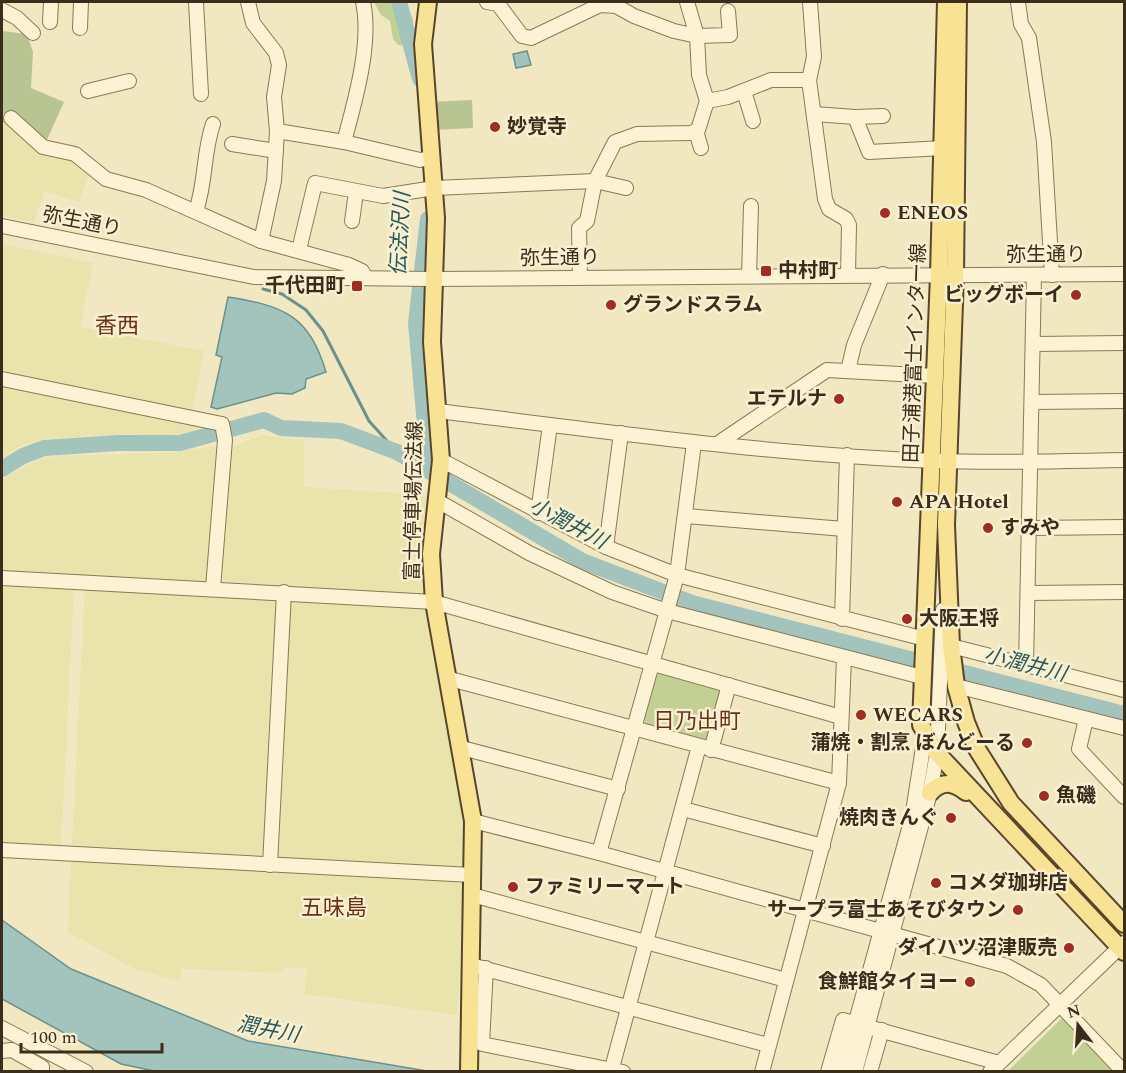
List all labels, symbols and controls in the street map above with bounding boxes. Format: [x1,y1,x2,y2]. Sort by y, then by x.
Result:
place label: 妙覚寺 [507,112,567,142]
marker: 妙覚寺 [488,120,502,134]
water label: 伝法沢川 [383,189,419,277]
place label: ENEOS [897,198,968,228]
street label: 弥生通り [40,200,124,244]
marker: ENEOS [878,206,892,220]
street label: 弥生通り [1006,240,1086,270]
street label: 弥生通り [520,242,600,274]
street label: 田子浦港富士インター線 [896,243,934,463]
place label: 中村町 [778,256,838,286]
marker: 中村町 [759,264,773,278]
place label: 千代田町 [265,271,345,301]
marker: 千代田町 [350,279,364,293]
place label: ビッグボーイ [944,280,1064,310]
marker: ビッグボーイ [1069,288,1083,302]
place label: グランドスラム [623,290,762,320]
marker: グランドスラム [604,298,618,312]
district label: 香西 [95,310,139,343]
place label: エテルナ [747,384,827,414]
marker: エテルナ [832,392,846,406]
street label: 富士停車場伝法線 [398,421,430,581]
place label: APA Hotel [909,487,1009,517]
water label: 小潤井川 [523,490,614,559]
marker: APA Hotel [890,495,904,509]
place label: すみや [1000,513,1060,543]
marker: すみや [981,521,995,535]
place label: 大阪王将 [919,604,999,634]
marker: 大阪王将 [900,612,914,626]
water label: 小潤井川 [980,639,1072,691]
place label: WECARS [873,700,963,730]
district label: 日乃出町 [653,705,741,738]
marker: WECARS [854,708,868,722]
place label: 蒲焼・割烹 ぼんどーる [811,728,1015,758]
marker: 蒲焼・割烹 ぼんどーる [1020,736,1034,750]
place label: 魚磯 [1056,781,1096,811]
marker: 魚磯 [1037,789,1051,803]
place label: 焼肉きんぐ [839,803,939,833]
marker: 焼肉きんぐ [944,811,958,825]
place label: コメダ珈琲店 [948,868,1068,898]
place label: ファミリーマート [525,872,685,902]
marker: コメダ珈琲店 [929,876,943,890]
marker: ファミリーマート [506,880,520,894]
district label: 五味島 [301,892,367,925]
place label: サープラ富士あそびタウン [767,895,1006,925]
marker: サープラ富士あそびタウン [1011,903,1025,917]
place label: ダイハツ沼津販売 [897,933,1057,963]
marker: ダイハツ沼津販売 [1062,941,1076,955]
place label: 食鮮館タイヨー [818,967,958,997]
marker: 食鮮館タイヨー [963,975,977,989]
north arrow [1048,995,1108,1055]
text: N [1064,998,1084,1025]
water label: 潤井川 [234,1008,304,1052]
scale bar [21,1016,162,1054]
text: 100 m [30,1024,77,1051]

